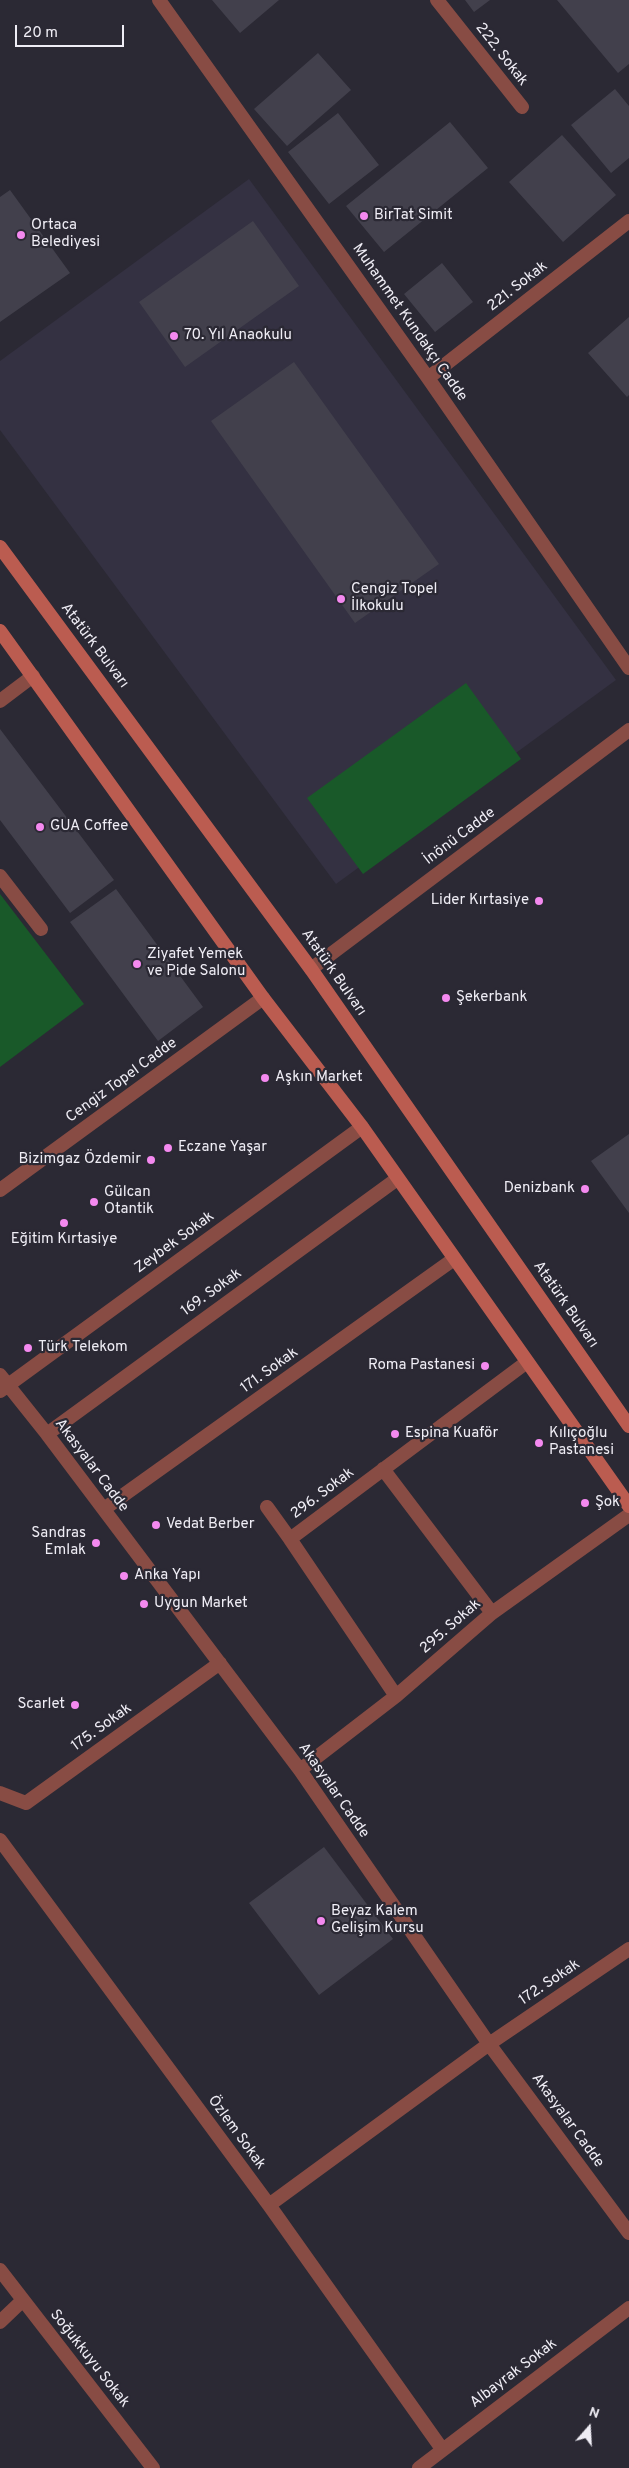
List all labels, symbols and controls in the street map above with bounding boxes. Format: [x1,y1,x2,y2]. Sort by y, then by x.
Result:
scale bar [18,15,126,47]
street label: 222. Sokak [471,20,531,90]
text: 20 m [23,24,58,43]
place label: BirTat Simit [374,207,453,225]
marker: BirTat Simit [358,210,370,222]
place label: Ortaca Belediyesi [31,217,100,252]
marker: Ortaca Belediyesi [15,229,27,241]
street label: Muhammet Kundakçı Cadde [348,241,470,405]
street label: 221. Sokak [484,258,552,316]
place label: 70. Yıl Anaokulu [184,327,292,345]
marker: 70. Yıl Anaokulu [168,330,180,342]
place label: Cengiz Topel İlkokulu [351,581,437,616]
marker: Cengiz Topel İlkokulu [335,593,347,605]
street label: Atatürk Bulvarı [56,600,132,692]
street label: İnönü Cadde [421,804,499,870]
place label: GUA Coffee [50,818,128,836]
marker: GUA Coffee [34,821,46,833]
place label: Lider Kırtasiye [431,892,529,910]
marker: Lider Kırtasiye [533,895,545,907]
street label: Atatürk Bulvarı [296,926,370,1020]
place label: Ziyafet Yemek ve Pide Salonu [147,946,245,981]
marker: Ziyafet Yemek ve Pide Salonu [131,958,143,970]
place label: Şekerbank [456,989,527,1007]
marker: Şekerbank [440,992,452,1004]
street label: Cengiz Topel Cadde [63,1035,181,1127]
place label: Aşkın Market [275,1069,363,1087]
marker: Aşkın Market [259,1072,271,1084]
place label: Eczane Yaşar [178,1139,267,1157]
marker: Eczane Yaşar [162,1142,174,1154]
place label: Bizimgaz Özdemir [18,1151,141,1169]
marker: Bizimgaz Özdemir [145,1154,157,1166]
place label: Denizbank [504,1180,575,1198]
marker: Denizbank [579,1183,591,1195]
place label: Gülcan Otantik [104,1184,154,1219]
marker: Gülcan Otantik [88,1196,100,1208]
street label: Zeybek Sokak [132,1208,218,1278]
marker: Eğitim Kırtasiye [58,1217,70,1229]
place label: Eğitim Kırtasiye [11,1231,117,1249]
street label: Atatürk Bulvarı [528,1258,602,1352]
street label: 169. Sokak [178,1265,246,1321]
place label: Türk Telekom [38,1339,128,1357]
marker: Türk Telekom [22,1342,34,1354]
street label: 171. Sokak [238,1344,302,1398]
place label: Roma Pastanesi [368,1357,475,1375]
marker: Roma Pastanesi [479,1360,491,1372]
street label: Akasyalar Cadde [50,1416,132,1516]
place label: Espina Kuaför [405,1425,498,1443]
place label: Kılıçoğlu Pastanesi [549,1425,614,1460]
marker: Espina Kuaför [389,1428,401,1440]
marker: Kılıçoğlu Pastanesi [533,1437,545,1449]
street label: 296. Sokak [288,1464,358,1524]
place label: Şok [595,1494,620,1512]
marker: Şok [579,1497,591,1509]
place label: Vedat Berber [166,1516,255,1534]
marker: Vedat Berber [150,1519,162,1531]
place label: Sandras Emlak [31,1525,86,1560]
marker: Sandras Emlak [90,1537,102,1549]
place label: Anka Yapı [134,1567,200,1585]
marker: Anka Yapı [118,1570,130,1582]
place label: Uygun Market [154,1595,248,1613]
street label: 295. Sokak [417,1596,485,1658]
marker: Uygun Market [138,1598,150,1610]
place label: Scarlet [18,1696,65,1714]
marker: Scarlet [69,1699,81,1711]
street label: 175. Sokak [68,1700,136,1756]
street label: Akasyalar Cadde [293,1740,373,1842]
place label: Beyaz Kalem Gelişim Kursu [331,1903,424,1938]
marker: Beyaz Kalem Gelişim Kursu [315,1915,327,1927]
street label: 172. Sokak [516,1956,584,2010]
street label: Akasyalar Cadde [527,2070,607,2172]
street label: Özlem Sokak [203,2092,269,2174]
street label: Soğukkuyu Sokak [45,2307,133,2411]
street label: Albayrak Sokak [467,2335,561,2413]
north arrow [564,2403,614,2453]
text: N [587,2404,602,2423]

